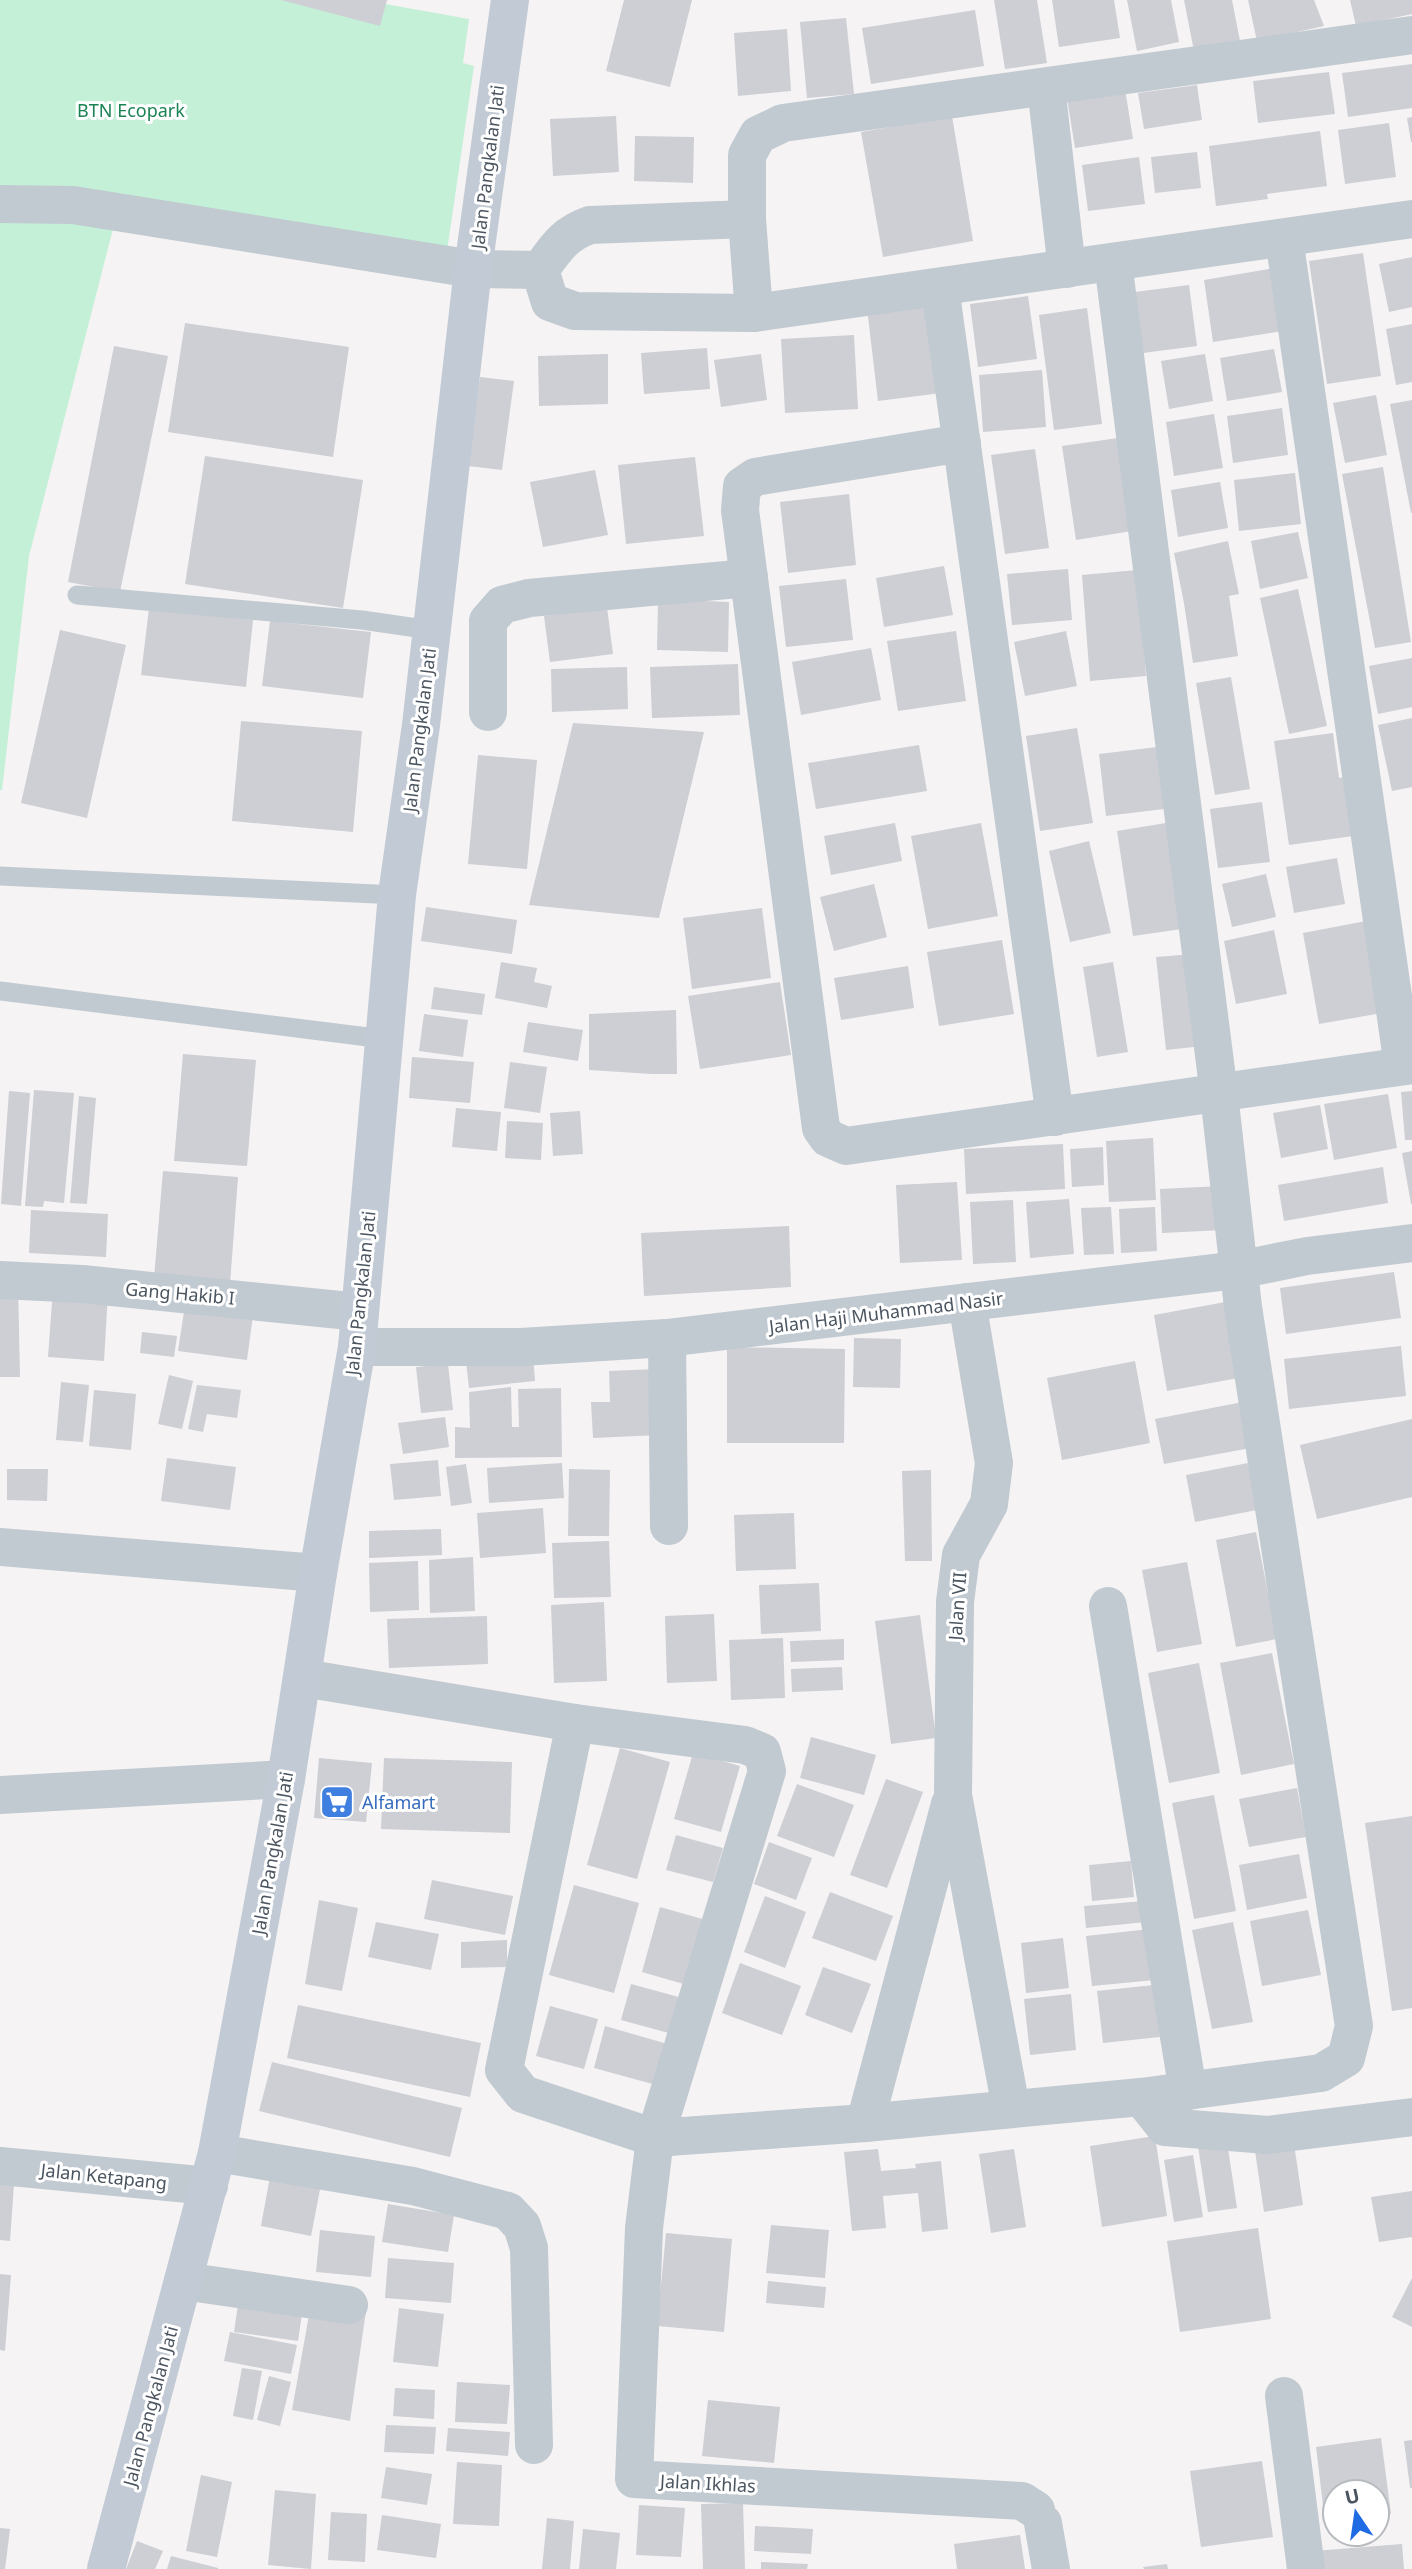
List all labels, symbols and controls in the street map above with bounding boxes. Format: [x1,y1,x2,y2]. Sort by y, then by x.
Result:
street label: Jalan Pangkalan Jati [465,84,509,252]
park label: BTN Ecopark [77,98,185,122]
street label: Jalan Pangkalan Jati [397,647,441,815]
street label: Jalan Pangkalan Jati [339,1210,381,1378]
street label: Gang Hakib I [124,1276,236,1310]
street label: Jalan Haji Muhammad Nasir [766,1286,1005,1339]
street label: Jalan VII [942,1571,971,1643]
street label: Jalan Pangkalan Jati [245,1770,298,1938]
supermarket icon: Alfamart [318,1783,356,1821]
place label: Alfamart [362,1790,436,1814]
street label: Jalan Ketapang [38,2157,168,2195]
street label: Jalan Pangkalan Jati [117,2323,183,2491]
street label: Jalan Ikhlas [658,2468,756,2497]
north arrow [1321,2478,1391,2548]
text: U [1342,2482,1362,2511]

